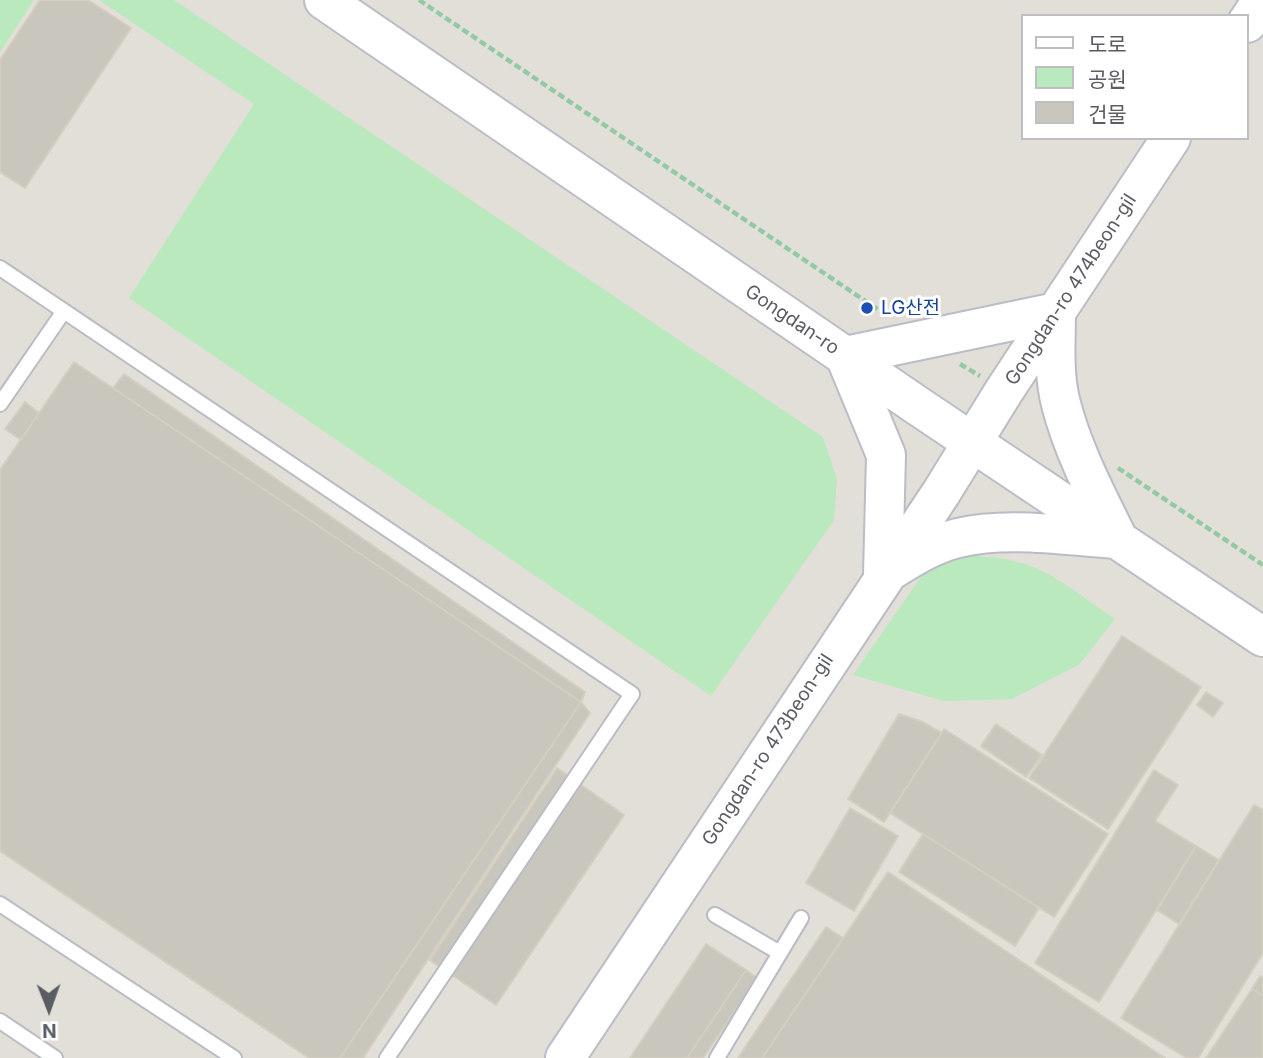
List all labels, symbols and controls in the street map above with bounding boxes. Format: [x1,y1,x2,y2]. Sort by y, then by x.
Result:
legend [1021,14,1249,140]
text: 도로 [1088,32,1127,57]
text: 공원 [1088,67,1127,92]
text: 건물 [1088,102,1127,127]
street label: Gongdan-ro 474beon-gil [1001,190,1141,390]
street label: Gongdan-ro [740,280,844,360]
place label: LG산전 [881,297,940,319]
marker: LG산전 [859,300,875,316]
street label: Gongdan-ro 473beon-gil [698,650,838,850]
north arrow [14,974,84,1044]
text: N [42,1019,57,1042]

